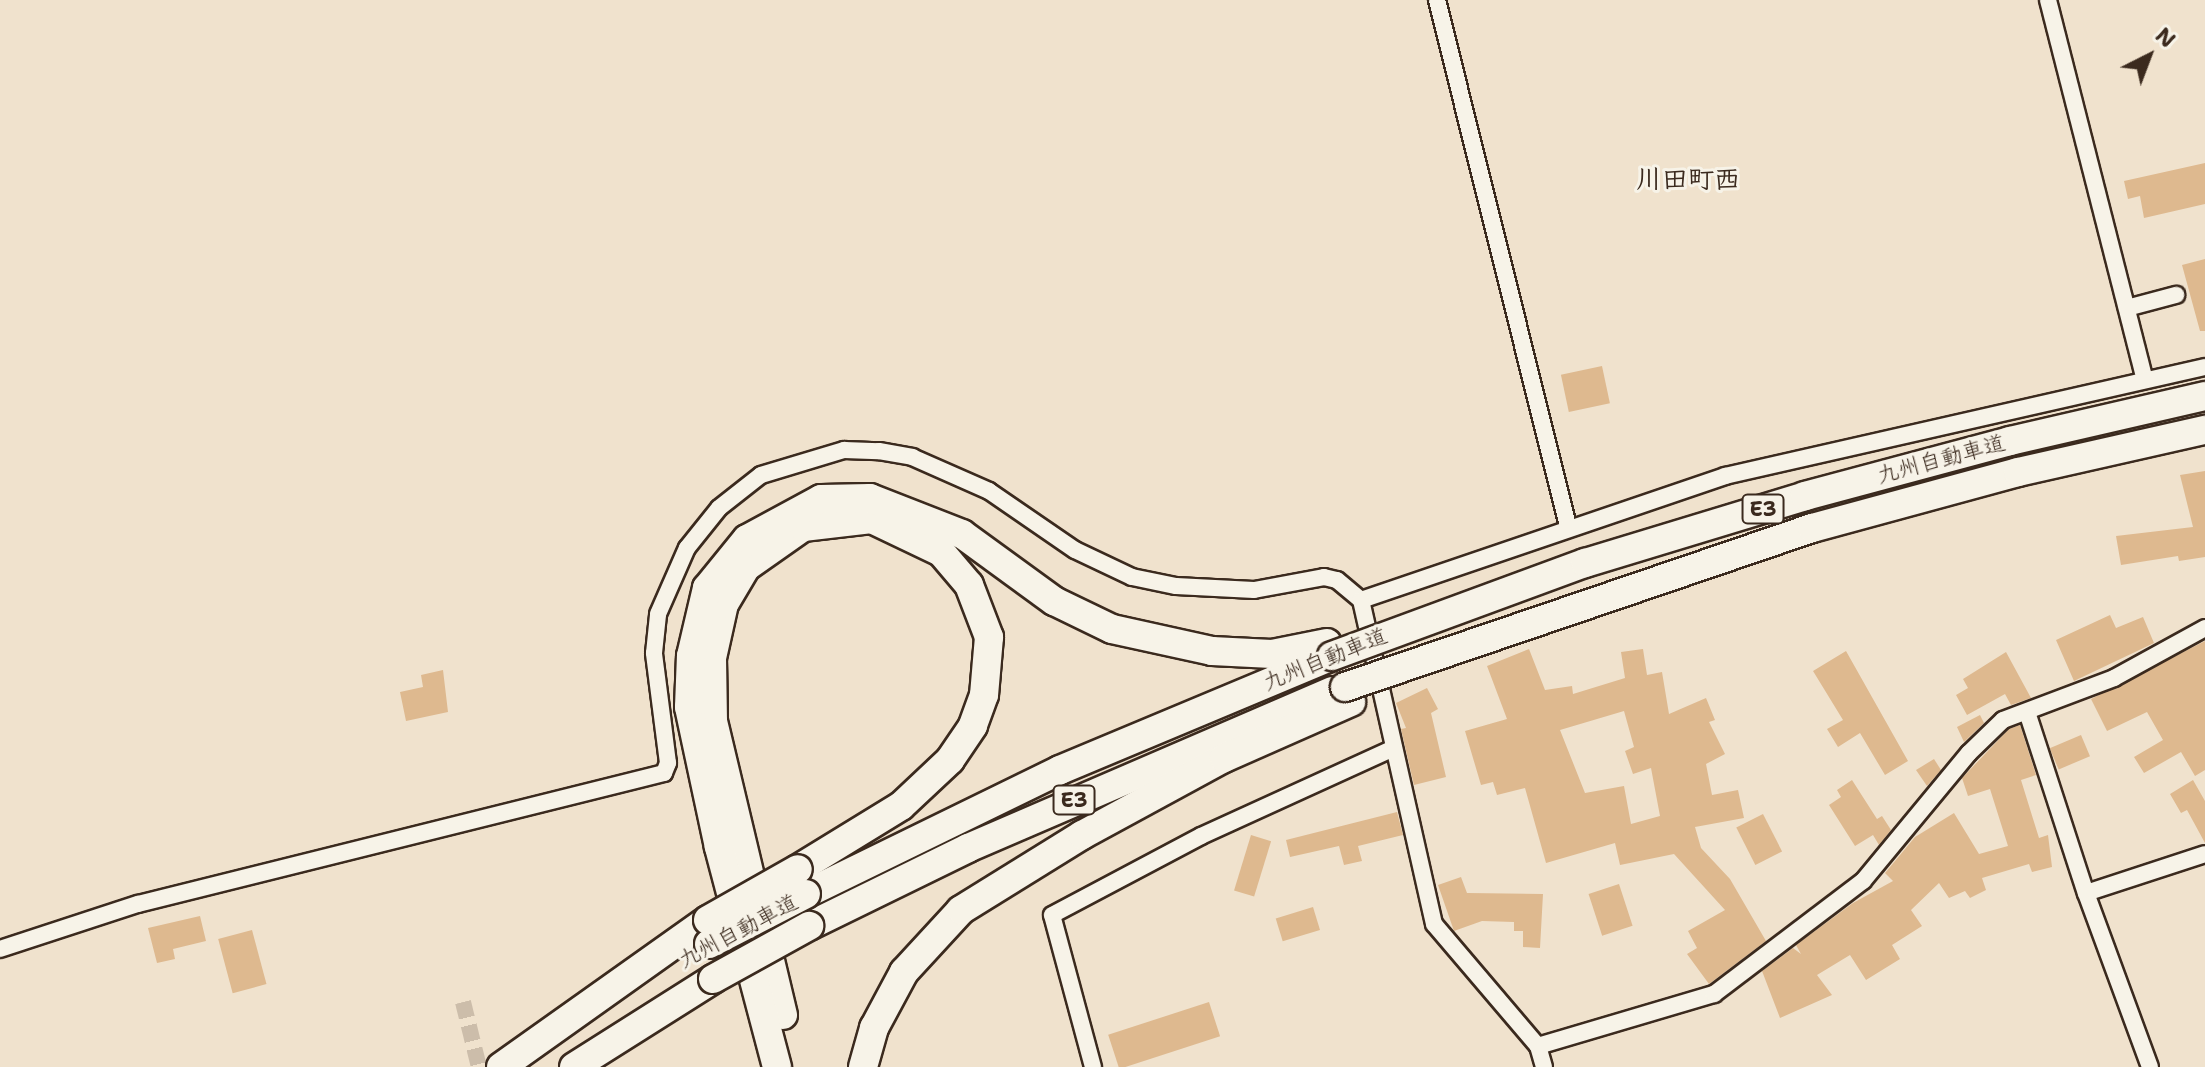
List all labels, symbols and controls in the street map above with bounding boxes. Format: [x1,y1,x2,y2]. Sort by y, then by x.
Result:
north arrow [2109,16,2189,96]
text: N [2149,21,2182,54]
district label: 川田町西 [1636,163,1740,195]
street label: 九州自動車道 [1874,429,2008,489]
road number: E3 [1741,493,1785,525]
street label: 九州自動車道 [1259,622,1391,696]
road number: E3 [1052,784,1096,816]
street label: 九州自動車道 [674,888,802,974]

